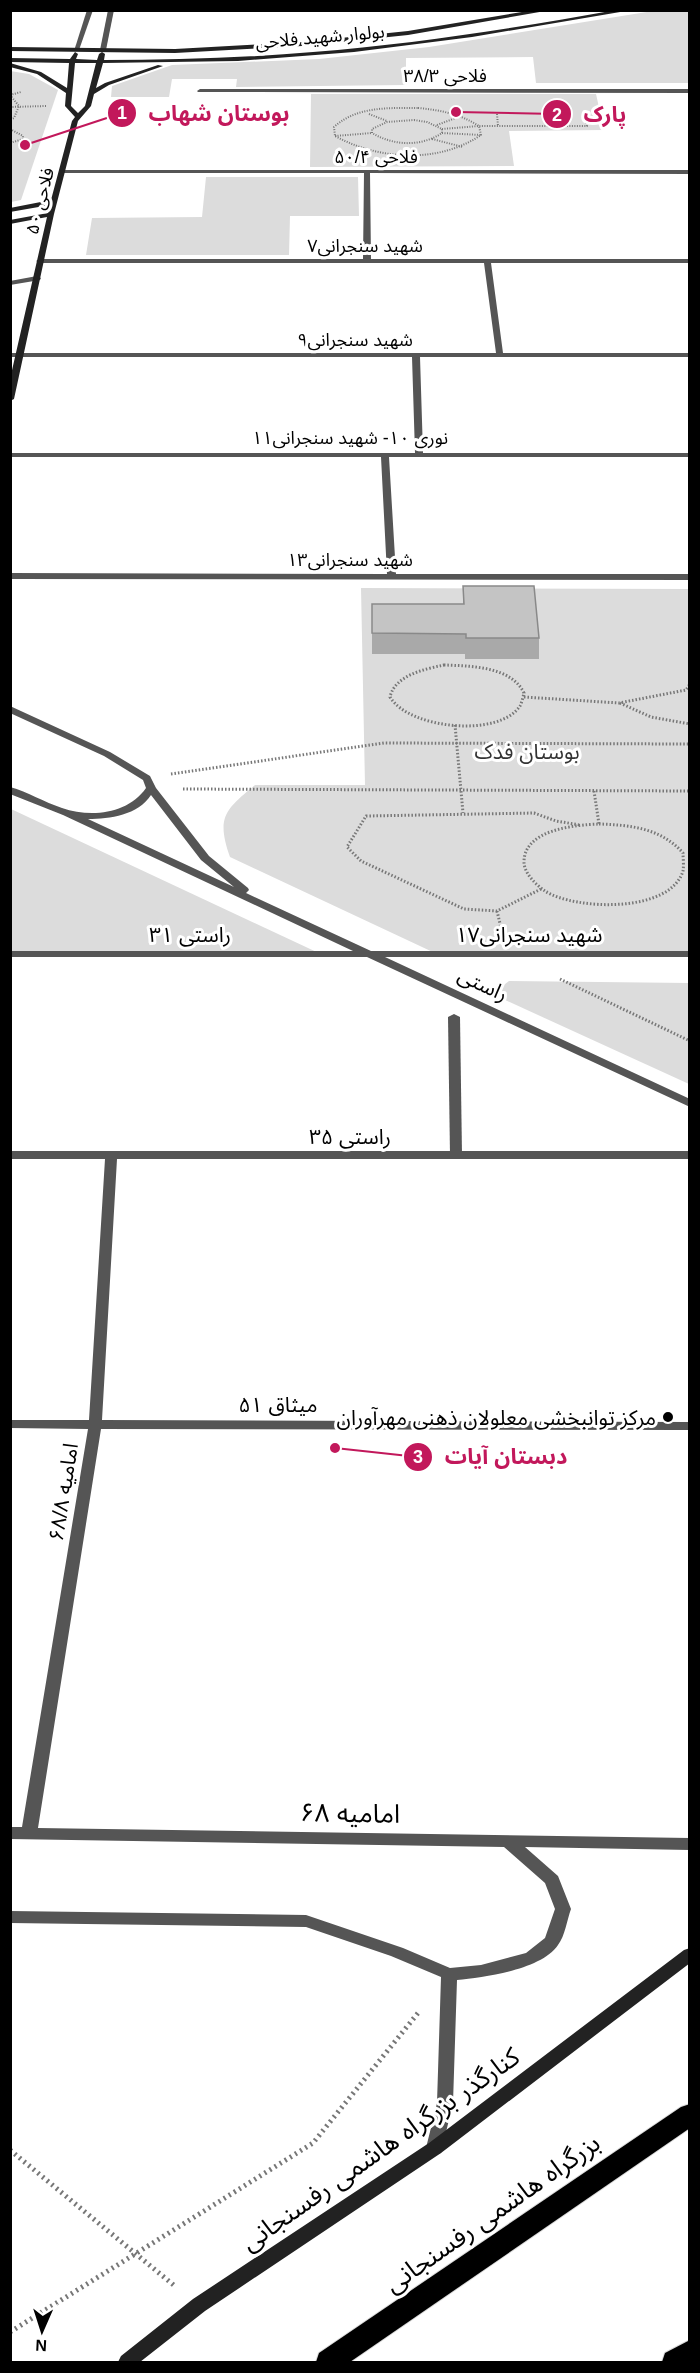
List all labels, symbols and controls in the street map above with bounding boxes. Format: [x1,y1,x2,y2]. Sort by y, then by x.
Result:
street label: بولوار شهید فلاحی [255,21,386,54]
street label: فلاحی ۳۸/۳ [403,66,487,87]
callout: بوستان شهاب [107,93,302,133]
callout: پارک [542,94,639,134]
text: بوستان شهاب [149,101,289,126]
text: پارک [583,102,627,129]
text: 1 [117,103,127,123]
text: 2 [552,105,562,125]
street label: فلاحی ۵۰/۴ [334,147,418,168]
street label: فلاحی ۵۰ [22,165,59,237]
street label: شهید سنجرانی۷ [307,236,423,257]
street label: شهید سنجرانی۹ [297,330,413,351]
street label: نوری ۱۰- شهید سنجرانی۱۱ [252,428,448,449]
street label: شهید سنجرانی۱۳ [287,550,413,571]
park label: بوستان فدک [474,740,580,764]
street label: راستی ۳۱ [149,923,231,947]
street label: شهید سنجرانی۱۷ [456,923,602,947]
street label: راستی [454,963,511,1006]
street label: راستی ۳۵ [309,1125,391,1149]
street label: میثاق ۵۱ [239,1393,317,1416]
place label: مرکز توانبخشی معلولان ذهنی مهرآوران [337,1406,656,1430]
marker: مرکز توانبخشی معلولان ذهنی مهرآوران [661,1410,675,1424]
callout: دبستان آیات [403,1437,579,1477]
street label: امامیه ۶۸/۸ [44,1441,82,1543]
text: دبستان آیات [445,1444,567,1469]
text: 3 [413,1447,423,1467]
street label: امامیه ۶۸ [300,1797,400,1829]
street label: کنارگذر بزرگراه هاشمی رفسنجانی [235,2041,525,2257]
street label: بزرگراه هاشمی رفسنجانی [378,2127,606,2299]
north arrow [12,2301,72,2361]
text: N [35,2337,47,2354]

